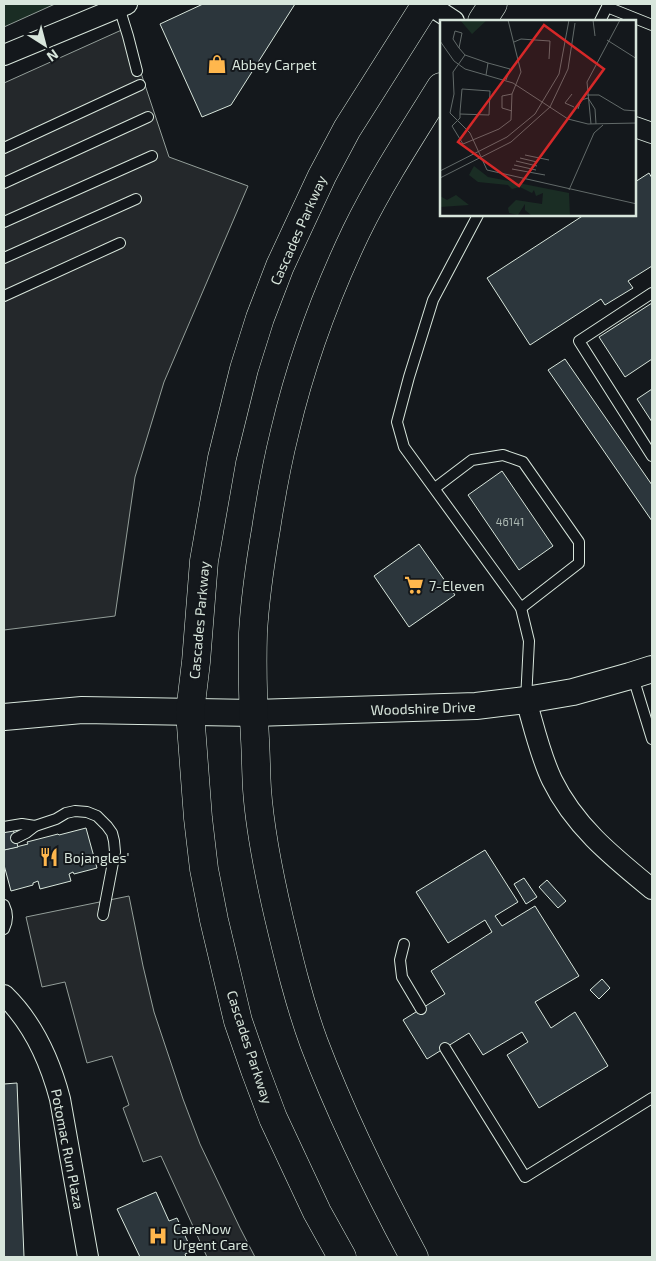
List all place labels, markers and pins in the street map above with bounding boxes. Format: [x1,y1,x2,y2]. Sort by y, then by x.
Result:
shop icon: Abbey Carpet [206,53,228,75]
place label: Abbey Carpet [232,56,317,73]
supermarket icon: 7-Eleven [403,574,425,596]
place label: 7-Eleven [429,577,485,594]
restaurant icon: Bojangles' [38,846,60,868]
place label: Bojangles' [64,849,129,866]
place label: CareNow Urgent Care [173,1220,248,1253]
hospital icon: CareNow Urgent Care [147,1225,169,1247]

